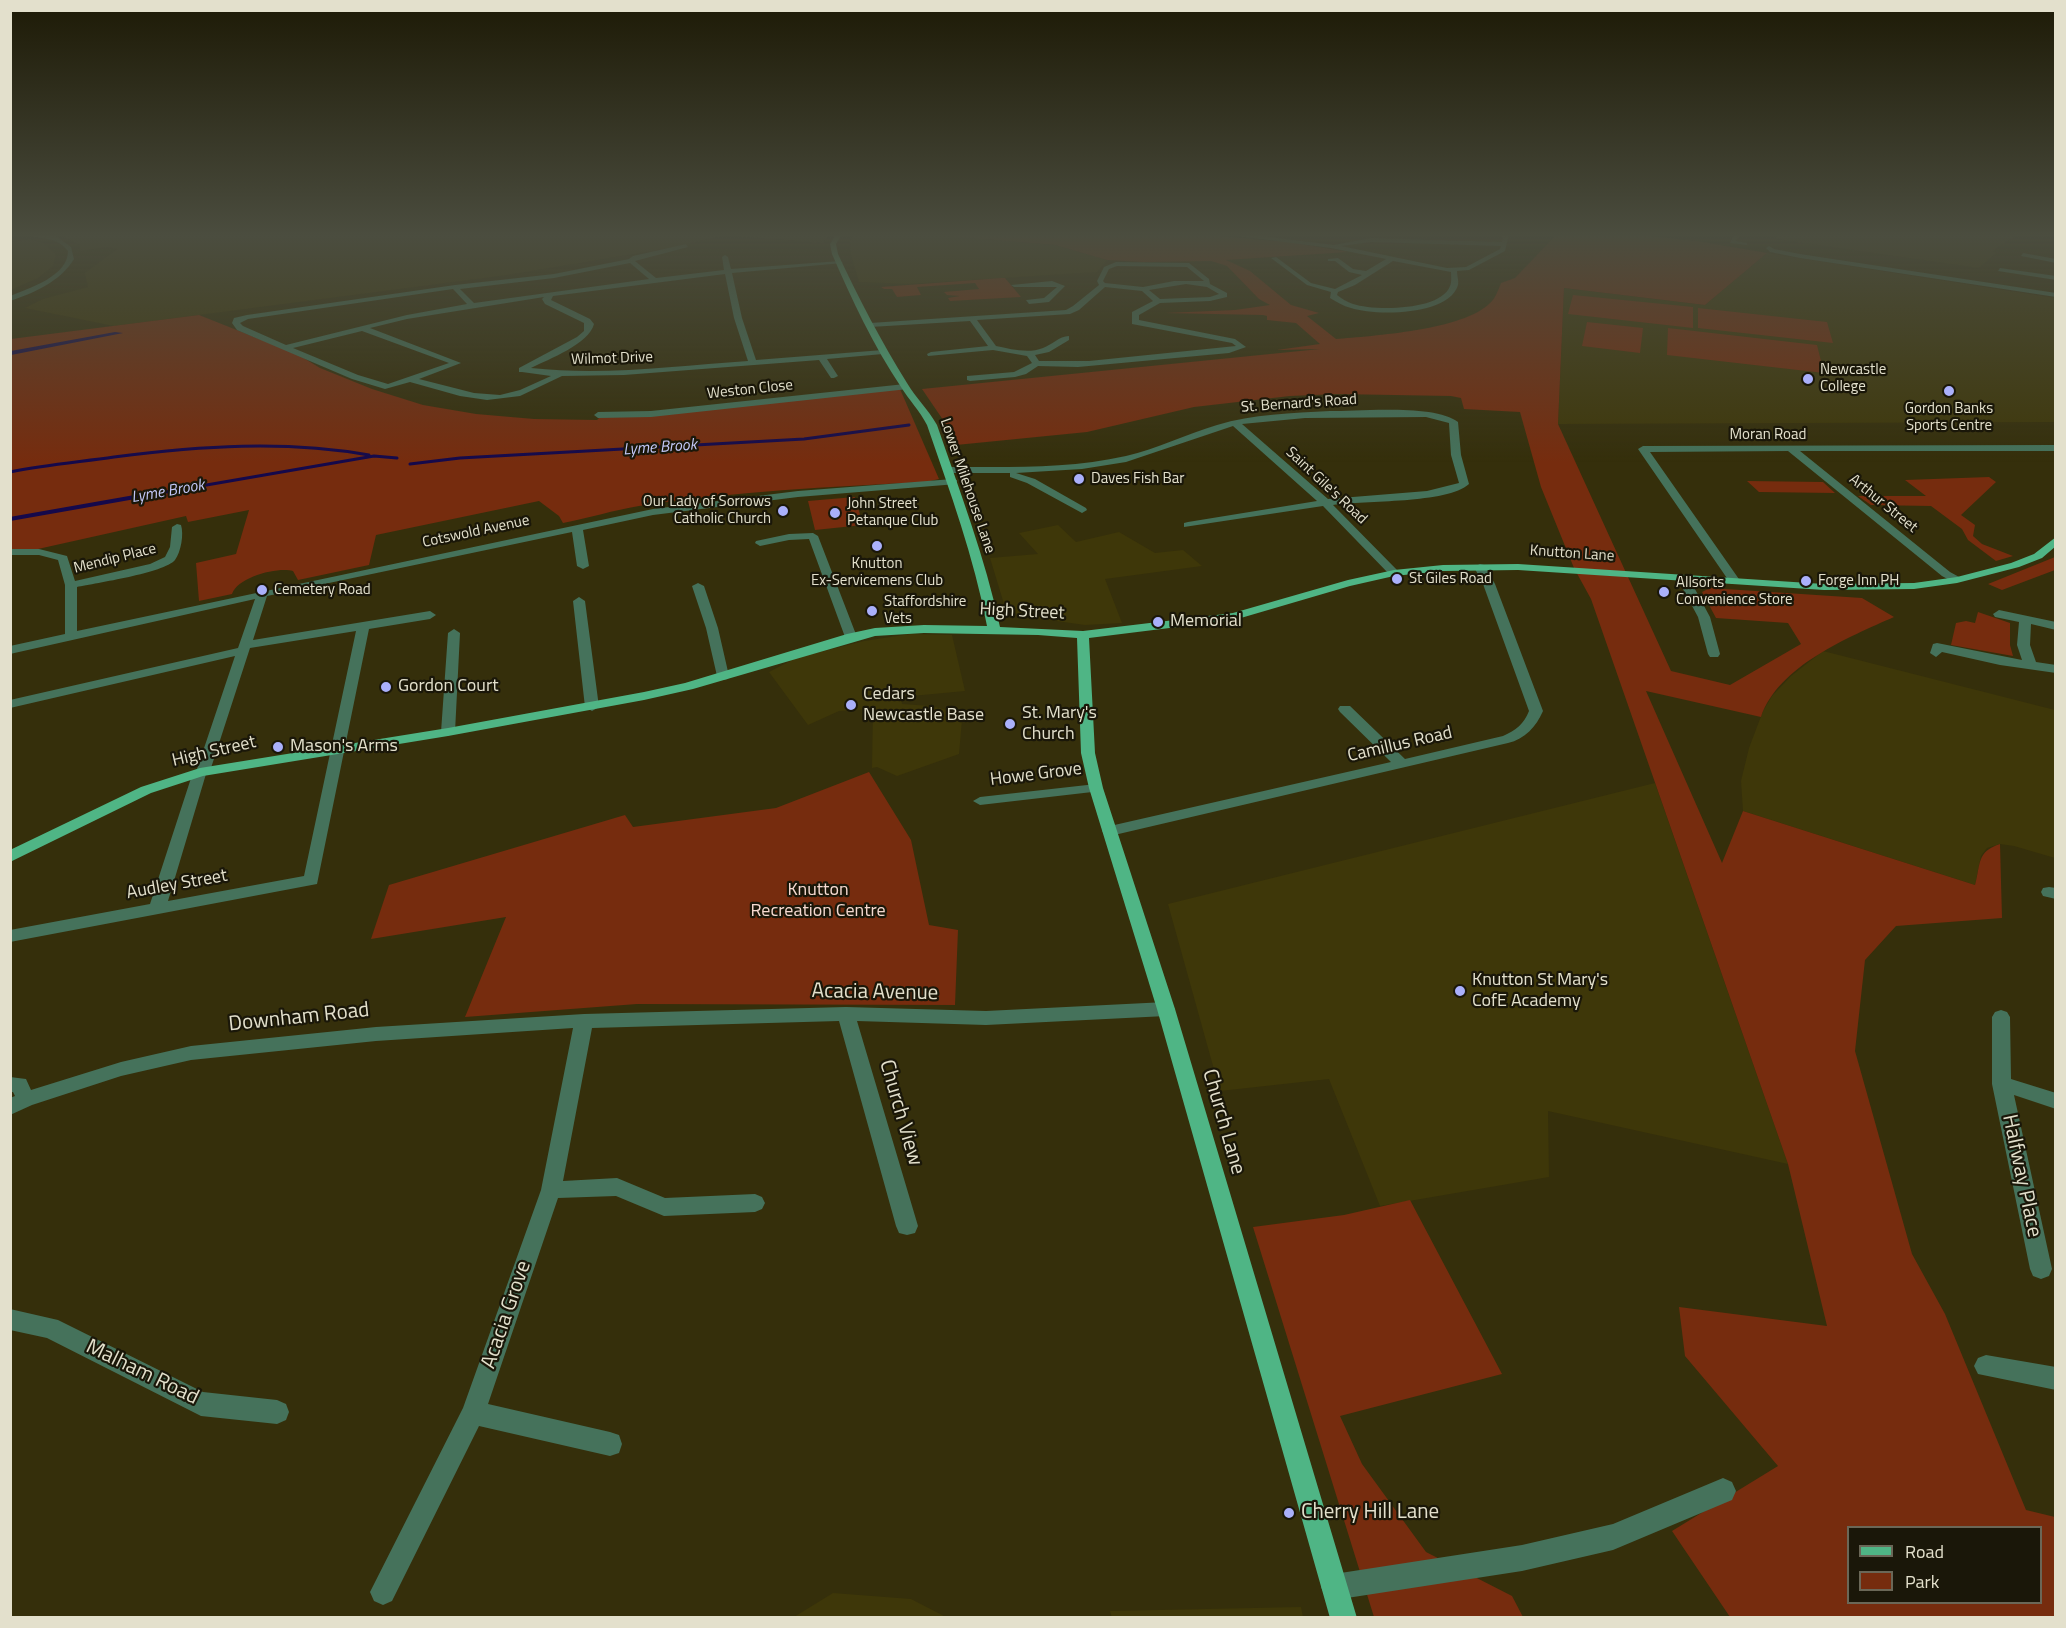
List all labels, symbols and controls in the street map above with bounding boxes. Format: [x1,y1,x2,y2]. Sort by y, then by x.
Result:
street label: Wilmot Drive [571,349,653,369]
place label: Newcastle College [1820,361,1886,396]
marker: Newcastle College [1801,372,1815,386]
street label: Weston Close [706,377,794,403]
marker: Gordon Banks Sports Centre [1942,384,1956,398]
street label: St. Bernard's Road [1240,391,1358,417]
place label: Gordon Banks Sports Centre [1905,400,1993,435]
street label: Lower Milehouse Lane [935,416,999,556]
street label: Moran Road [1730,426,1806,444]
water label: Lyme Brook [623,436,697,460]
street label: Saint Gile's Road [1282,444,1370,528]
place label: Daves Fish Bar [1091,470,1184,488]
street label: Arthur Street [1845,471,1921,537]
marker: Daves Fish Bar [1072,472,1086,486]
water label: Lyme Brook [130,476,206,508]
place label: Our Lady of Sorrows Catholic Church [643,493,771,528]
place label: John Street Petanque Club [847,495,938,530]
marker: Our Lady of Sorrows Catholic Church [776,504,790,518]
marker: John Street Petanque Club [828,506,842,520]
street label: Cotswold Avenue [421,512,531,552]
marker: Knutton Ex-Servicemens Club [870,539,884,553]
street label: Mendip Place [72,540,158,578]
street label: Knutton Lane [1529,542,1615,566]
place label: Knutton Ex-Servicemens Club [811,555,943,590]
place label: St Giles Road [1409,570,1492,588]
marker: St Giles Road [1390,572,1404,586]
place label: Forge Inn PH [1818,572,1899,590]
place label: Allsorts Convenience Store [1676,574,1793,609]
marker: Forge Inn PH [1799,574,1813,588]
place label: Cemetery Road [274,581,371,599]
marker: Cemetery Road [255,583,269,597]
marker: Allsorts Convenience Store [1657,585,1671,599]
place label: Staffordshire Vets [884,593,966,628]
street label: High Street [979,599,1065,625]
marker: Staffordshire Vets [865,604,879,618]
place label: Memorial [1170,611,1242,633]
marker: Memorial [1151,615,1165,629]
place label: Gordon Court [398,676,498,698]
marker: Gordon Court [379,680,393,694]
place label: Cedars Newcastle Base [863,684,984,726]
marker: Cedars Newcastle Base [844,698,858,712]
place label: St. Mary's Church [1022,703,1097,746]
marker: St. Mary's Church [1003,717,1017,731]
street label: Camillus Road [1345,722,1455,768]
street label: High Street [170,732,258,772]
place label: Mason's Arms [290,736,398,758]
marker: Mason's Arms [271,740,285,754]
street label: Howe Grove [989,759,1083,791]
street label: Audley Street [125,866,229,904]
park label: Knutton Recreation Centre [750,880,886,922]
place label: Knutton St Mary's CofE Academy [1472,970,1608,1012]
street label: Acacia Avenue [811,979,939,1007]
marker: Knutton St Mary's CofE Academy [1453,984,1467,998]
street label: Downham Road [227,998,371,1038]
street label: Church View [873,1057,927,1169]
street label: Church Lane [1196,1066,1250,1178]
street label: Halfway Place [1996,1112,2046,1240]
street label: Acacia Grove [477,1258,537,1372]
street label: Malham Road [81,1335,203,1411]
place label: Cherry Hill Lane [1301,1500,1439,1526]
marker: Cherry Hill Lane [1282,1506,1296,1520]
legend [1847,1526,2042,1604]
text: Road [1905,1538,1944,1565]
text: Park [1905,1568,1939,1595]

